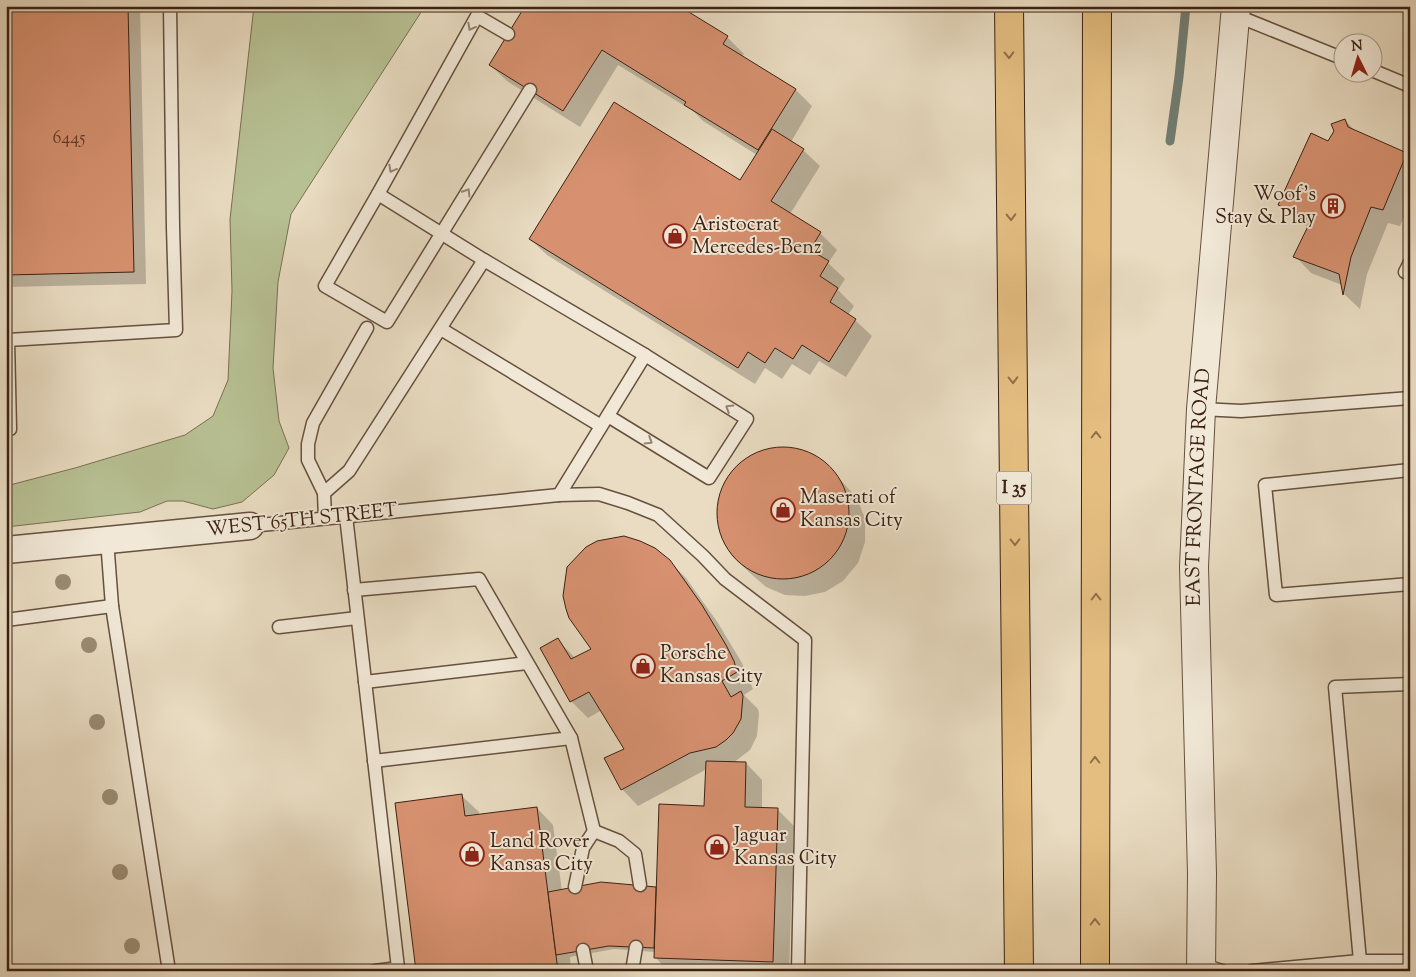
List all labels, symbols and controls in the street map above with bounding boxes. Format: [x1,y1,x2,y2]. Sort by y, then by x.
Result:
one-way arrow [467,22,477,31]
north arrow [1334,32,1384,82]
text: N [1351,37,1363,57]
one-way arrow [1004,51,1015,59]
house number: 6445 [53,126,85,152]
one-way arrow [388,164,398,173]
place label: Woof's Stay & Play [1215,181,1316,233]
one-way arrow [461,189,471,198]
building icon: Woof's Stay & Play [1320,193,1346,219]
place label: Aristocrat Mercedes-Benz [692,211,822,263]
one-way arrow [1006,214,1016,222]
shop icon: Aristocrat Mercedes-Benz [662,223,688,249]
street label: EAST FRONTAGE ROAD [1179,367,1219,607]
one-way arrow [1008,376,1018,384]
one-way arrow [725,404,734,414]
one-way arrow [1091,430,1101,438]
one-way arrow [644,435,653,445]
road number: I 35 [996,472,1032,504]
place label: Maserati of Kansas City [800,484,903,536]
street label: WEST 65TH STREET [205,497,399,545]
shop icon: Maserati of Kansas City [770,497,796,523]
one-way arrow [1010,539,1020,547]
one-way arrow [1091,593,1101,600]
place label: Porsche Kansas City [660,640,763,692]
shop icon: Porsche Kansas City [630,653,656,679]
one-way arrow [1090,755,1100,763]
place label: Jaguar Kansas City [733,822,837,874]
place label: Land Rover Kansas City [490,828,593,880]
shop icon: Jaguar Kansas City [704,834,730,860]
shop icon: Land Rover Kansas City [459,841,485,867]
one-way arrow [1090,918,1100,926]

